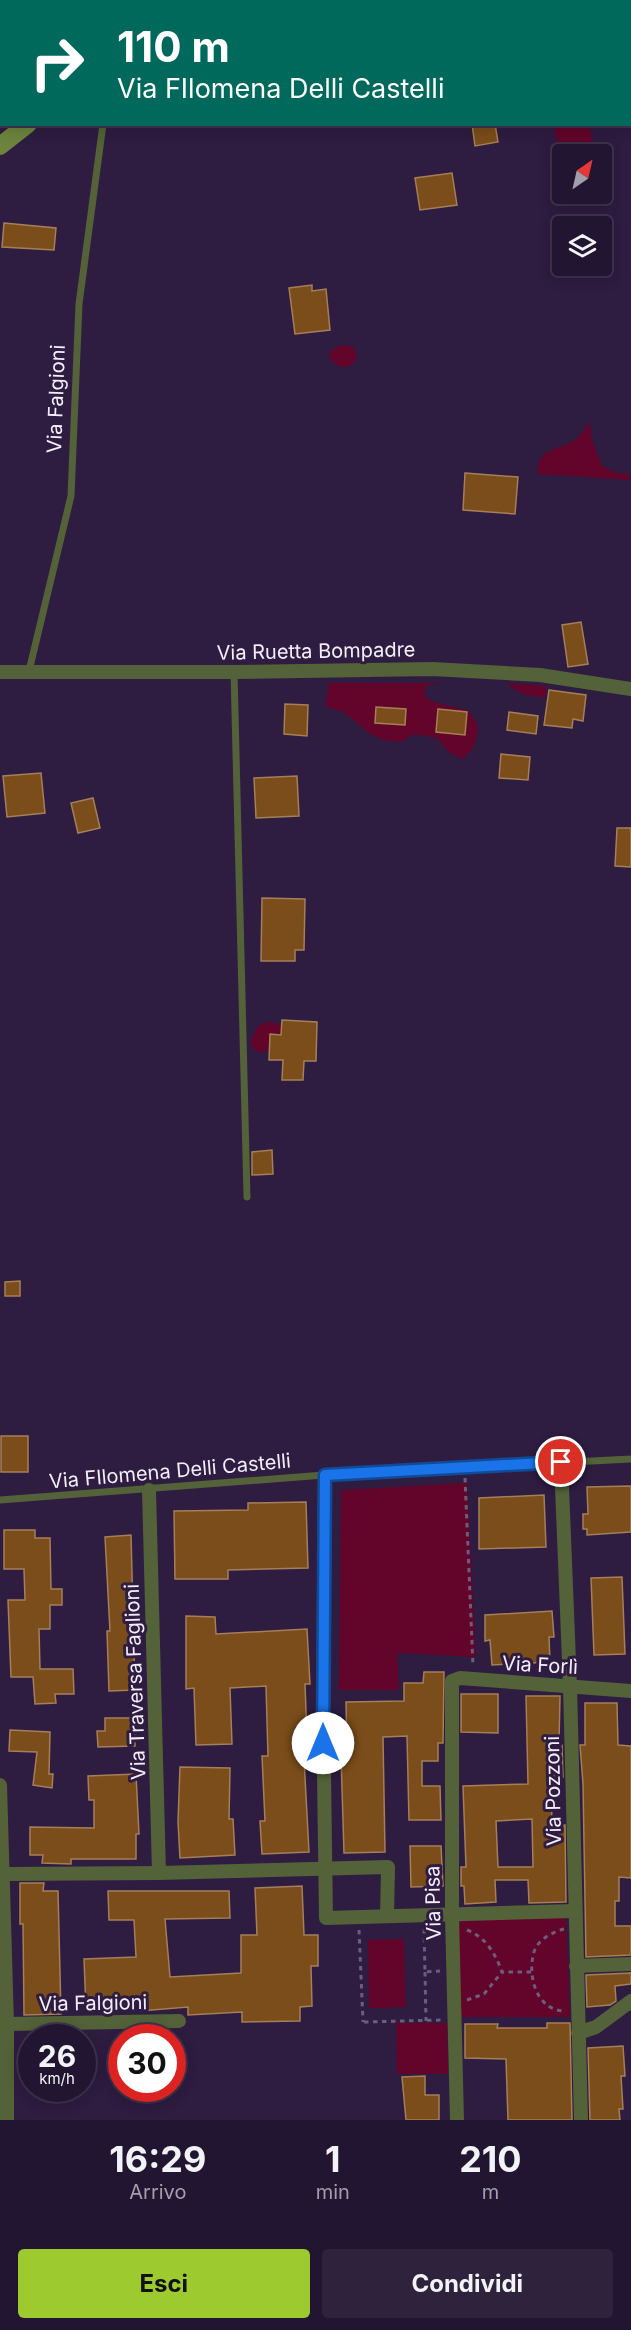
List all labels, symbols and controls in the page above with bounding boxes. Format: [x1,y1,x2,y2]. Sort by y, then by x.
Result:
text: 110 m [117,21,230,72]
icon: right [18,24,96,102]
text: Via FIlomena Delli Castelli [117,72,444,105]
north arrow [552,144,612,204]
map controls [552,144,612,276]
button: layers [552,216,612,276]
street label: Via Falgioni [42,344,70,454]
street label: Via Ruetta Bompadre [216,637,416,665]
pin [535,1436,586,1487]
icon: arrive [544,1445,577,1478]
street label: Via FIlomena Delli Castelli [48,1448,292,1494]
street label: Via Traversa Faglioni [120,1583,150,1781]
street label: Via Forlì [501,1651,579,1679]
position arrow [291,1711,355,1775]
street label: Via Pozzoni [540,1736,566,1846]
street label: Via Pisa [420,1865,446,1941]
street label: Via Falgioni [38,1990,148,2016]
speed limit sign: 30 [108,2024,186,2102]
text: 26 [38,2038,76,2074]
text: km/h [39,2069,75,2088]
text: 16:29 [109,2137,206,2181]
text: 1 [325,2137,341,2181]
text: 210 [459,2137,522,2181]
text: Arrivo [129,2180,186,2204]
text: min [316,2180,350,2204]
text: m [482,2180,499,2204]
button: Esci [18,2249,310,2318]
button: Condividi [322,2249,613,2318]

